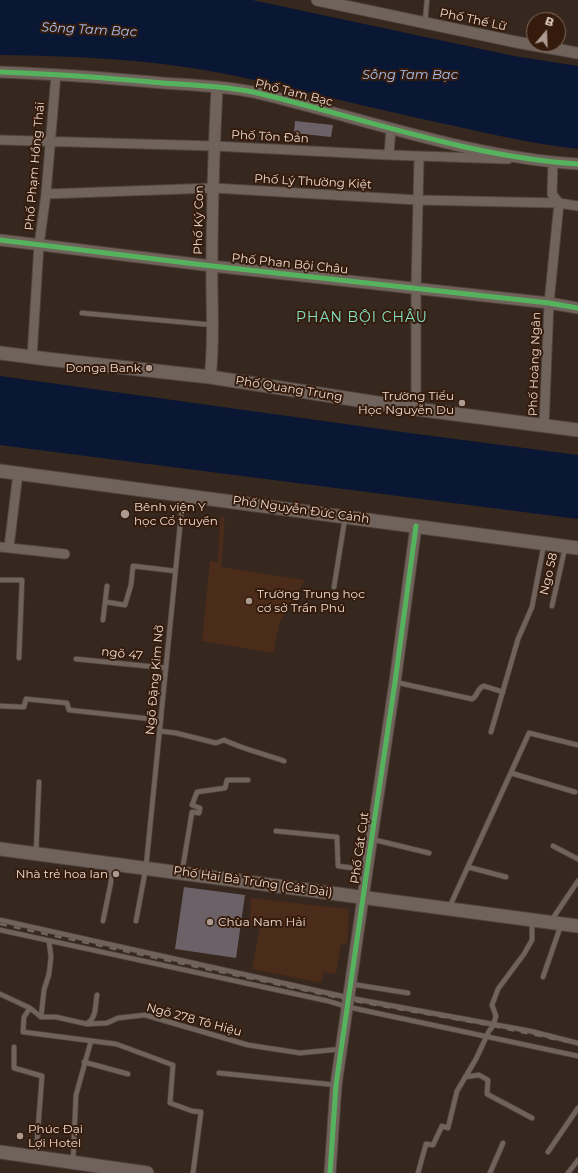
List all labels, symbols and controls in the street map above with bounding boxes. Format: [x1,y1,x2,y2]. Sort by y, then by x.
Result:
street label: Phố Thế Lữ [438,6,508,34]
north arrow [526,12,566,52]
text: B [543,14,556,30]
water label: Sông Tam Bạc [41,20,137,40]
water label: Sông Tam Bạc [362,67,458,83]
street label: Phố Tam Bạc [254,76,334,110]
street label: Phố Phạm Hồng Thái [22,101,48,231]
street label: Phố Tôn Đản [231,128,309,146]
street label: Phố Lý Thường Kiệt [254,172,372,192]
street label: Phố Ký Con [191,185,207,255]
street label: Phố Phan Bội Châu [231,251,349,277]
district label: PHAN BỘI CHÂU [296,310,428,326]
street label: Phố Hoàng Ngân [526,312,544,416]
place label: Donga Bank [66,361,141,375]
marker: Donga Bank [144,363,154,373]
street label: Phố Quang Trung [235,373,343,405]
place label: Trường Tiểu Học Nguyễn Du [358,389,454,417]
marker: Trường Tiểu Học Nguyễn Du [457,398,467,408]
street label: Phố Nguyễn Đức Cảnh [232,493,370,527]
place label: Bênh viện Y học Cổ truyền [134,500,218,528]
marker: Bênh viện Y học Cổ truyền [119,508,131,520]
street label: Ngo 58 [537,551,561,597]
place label: Trường Trung học cơ sở Trần Phú [257,587,365,615]
marker: Trường Trung học cơ sở Trần Phú [244,596,254,606]
street label: Ngõ Đặng Kim Nở [143,625,167,735]
street label: ngõ 47 [101,645,143,663]
street label: Phố Cát Cụt [348,811,372,885]
street label: Phố Hai Bà Trưng (Cát Dài) [173,864,333,900]
place label: Nhà trẻ hoa lan [16,867,108,881]
marker: Nhà trẻ hoa lan [111,869,121,879]
place label: Chùa Nam Hải [218,915,306,929]
marker: Chùa Nam Hải [205,917,215,927]
street label: Ngõ 278 Tô Hiệu [145,1000,243,1040]
place label: Phúc Đại Lợi Hotel [28,1122,83,1150]
marker: Phúc Đại Lợi Hotel [15,1131,25,1141]

